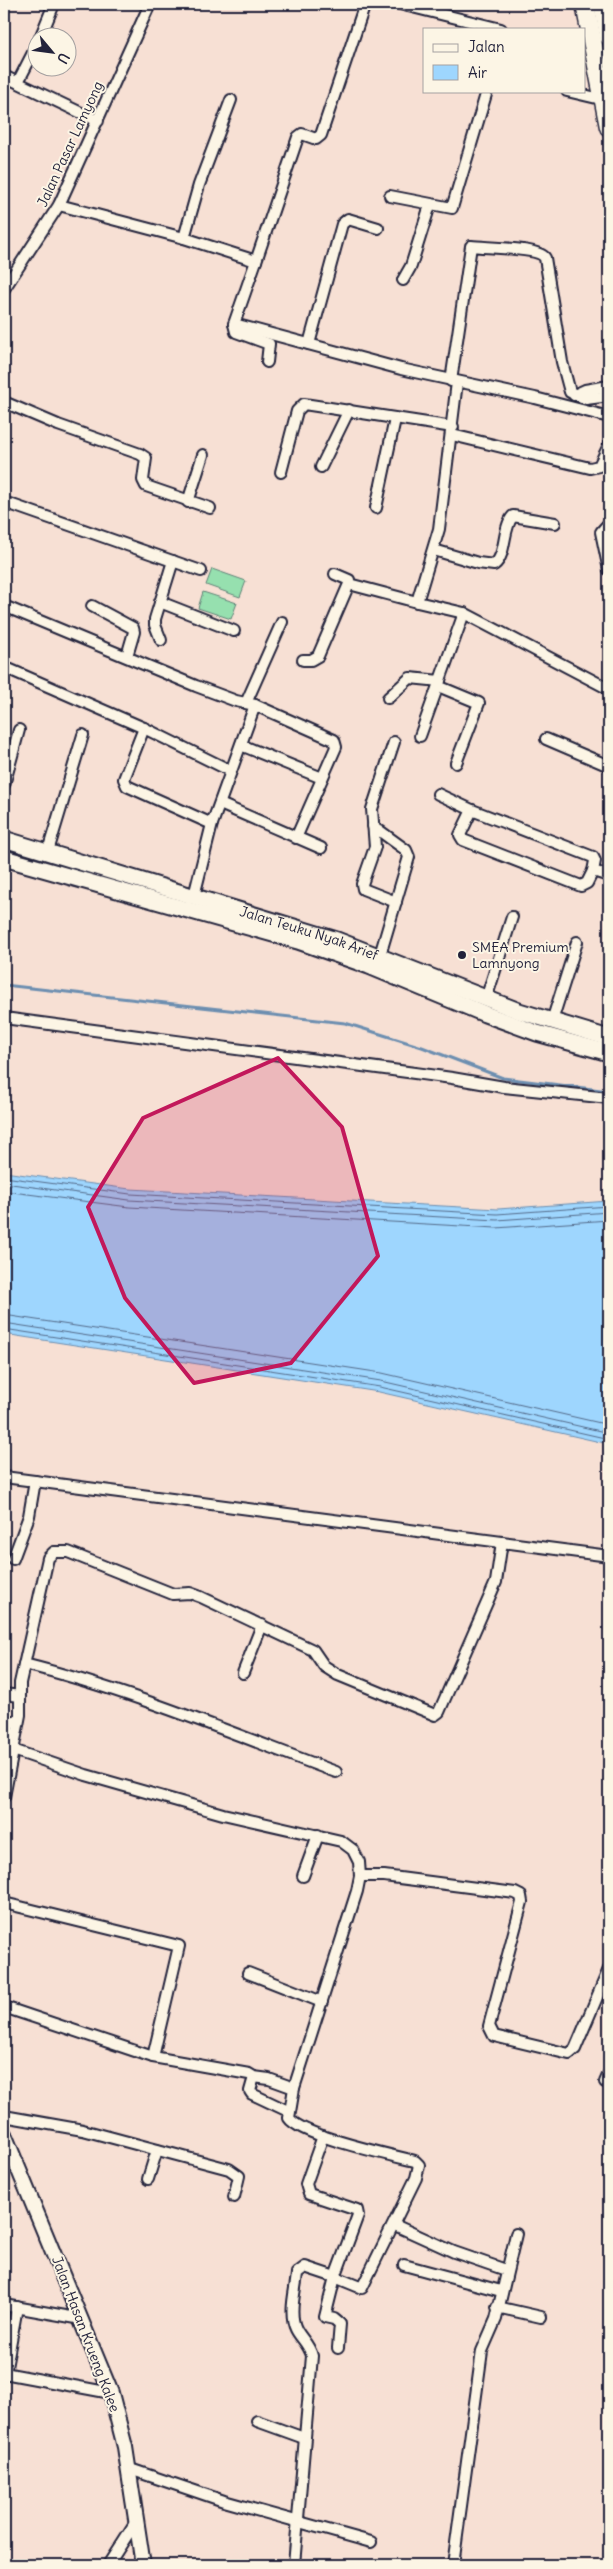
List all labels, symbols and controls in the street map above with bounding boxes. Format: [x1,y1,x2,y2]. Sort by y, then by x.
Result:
north arrow [28,28,78,78]
legend [423,28,586,92]
text: Jalan [468,37,505,56]
text: U [53,50,74,67]
text: Air [468,63,487,82]
street label: Jalan Pasar Lamyong [33,78,107,210]
street label: Jalan Teuku Nyak Arief [238,902,381,964]
place label: SMEA Premium Lamnyong [472,938,569,972]
marker: SMEA Premium Lamnyong [456,949,468,961]
street label: Jalan Hasan Krueng Kalee [48,2253,124,2415]

